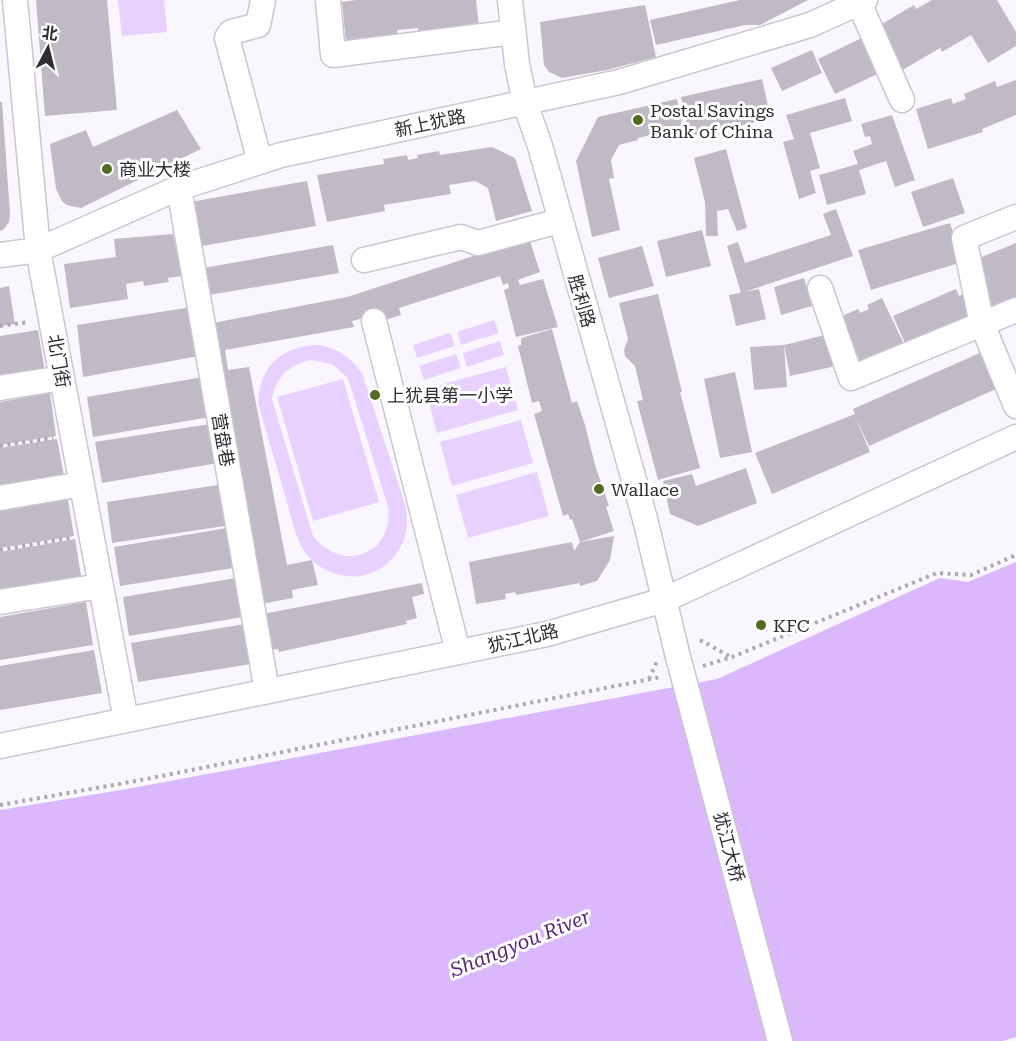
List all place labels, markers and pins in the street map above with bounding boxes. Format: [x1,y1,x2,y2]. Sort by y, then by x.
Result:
place label: Postal Savings Bank of China [650,100,774,142]
marker: Postal Savings Bank of China [631,113,645,127]
place label: 商业大楼 [119,159,191,180]
marker: 商业大楼 [100,162,114,176]
place label: 上犹县第一小学 [387,385,513,406]
marker: 上犹县第一小学 [368,388,382,402]
place label: Wallace [611,479,679,500]
marker: Wallace [592,482,606,496]
place label: KFC [773,615,810,636]
marker: KFC [754,618,768,632]

